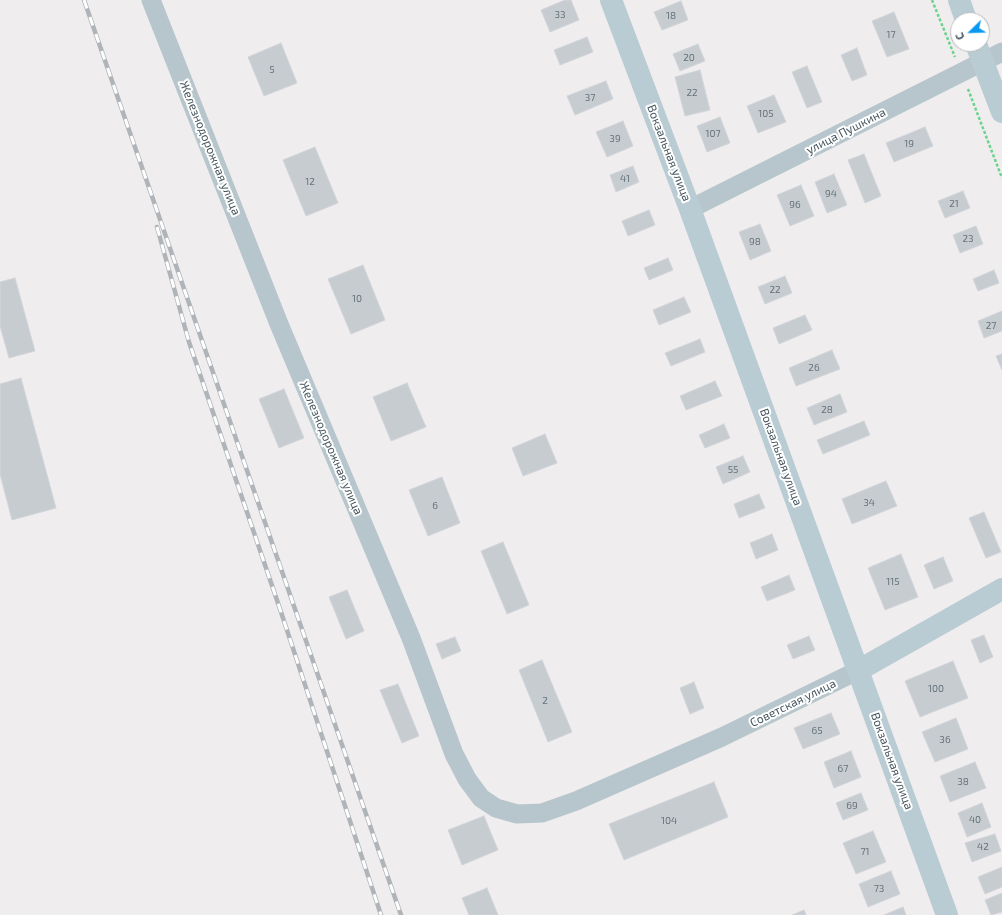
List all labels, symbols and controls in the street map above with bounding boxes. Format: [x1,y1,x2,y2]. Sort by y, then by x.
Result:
house number: 33 [554,9,566,21]
house number: 18 [666,10,676,22]
north arrow [950,12,990,52]
house number: 17 [886,29,896,41]
text: С [952,31,967,42]
house number: 20 [683,52,695,64]
house number: 5 [269,64,275,76]
street label: Железнодорожная улица [176,79,244,217]
house number: 22 [686,87,698,99]
house number: 37 [585,92,595,104]
street label: Вокзальная улица [644,103,694,203]
street label: улица Пушкина [804,105,888,157]
house number: 105 [758,108,774,120]
house number: 107 [705,128,721,140]
house number: 39 [609,133,621,145]
house number: 19 [904,138,914,150]
house number: 41 [620,173,630,185]
house number: 12 [305,176,315,188]
house number: 94 [825,188,837,200]
house number: 21 [949,198,959,210]
house number: 96 [789,199,801,211]
house number: 23 [962,233,974,245]
house number: 98 [749,236,761,248]
house number: 22 [769,284,781,296]
house number: 10 [352,293,362,305]
house number: 27 [986,320,996,332]
house number: 26 [808,362,820,374]
street label: Железнодорожная улица [296,379,366,517]
house number: 28 [821,404,833,416]
street label: Вокзальная улица [757,406,805,508]
house number: 55 [728,464,738,476]
house number: 34 [863,497,875,509]
house number: 6 [432,500,438,512]
house number: 115 [886,576,900,588]
street label: Советская улица [748,676,838,730]
house number: 100 [928,683,944,695]
house number: 2 [542,695,548,707]
street label: Вокзальная улица [868,710,916,812]
house number: 65 [811,725,823,737]
house number: 36 [939,734,951,746]
house number: 67 [838,763,848,775]
house number: 38 [957,776,969,788]
house number: 69 [846,800,858,812]
house number: 40 [969,814,981,826]
house number: 104 [661,815,677,827]
house number: 42 [977,841,989,853]
house number: 71 [860,846,870,858]
house number: 73 [874,883,884,895]

